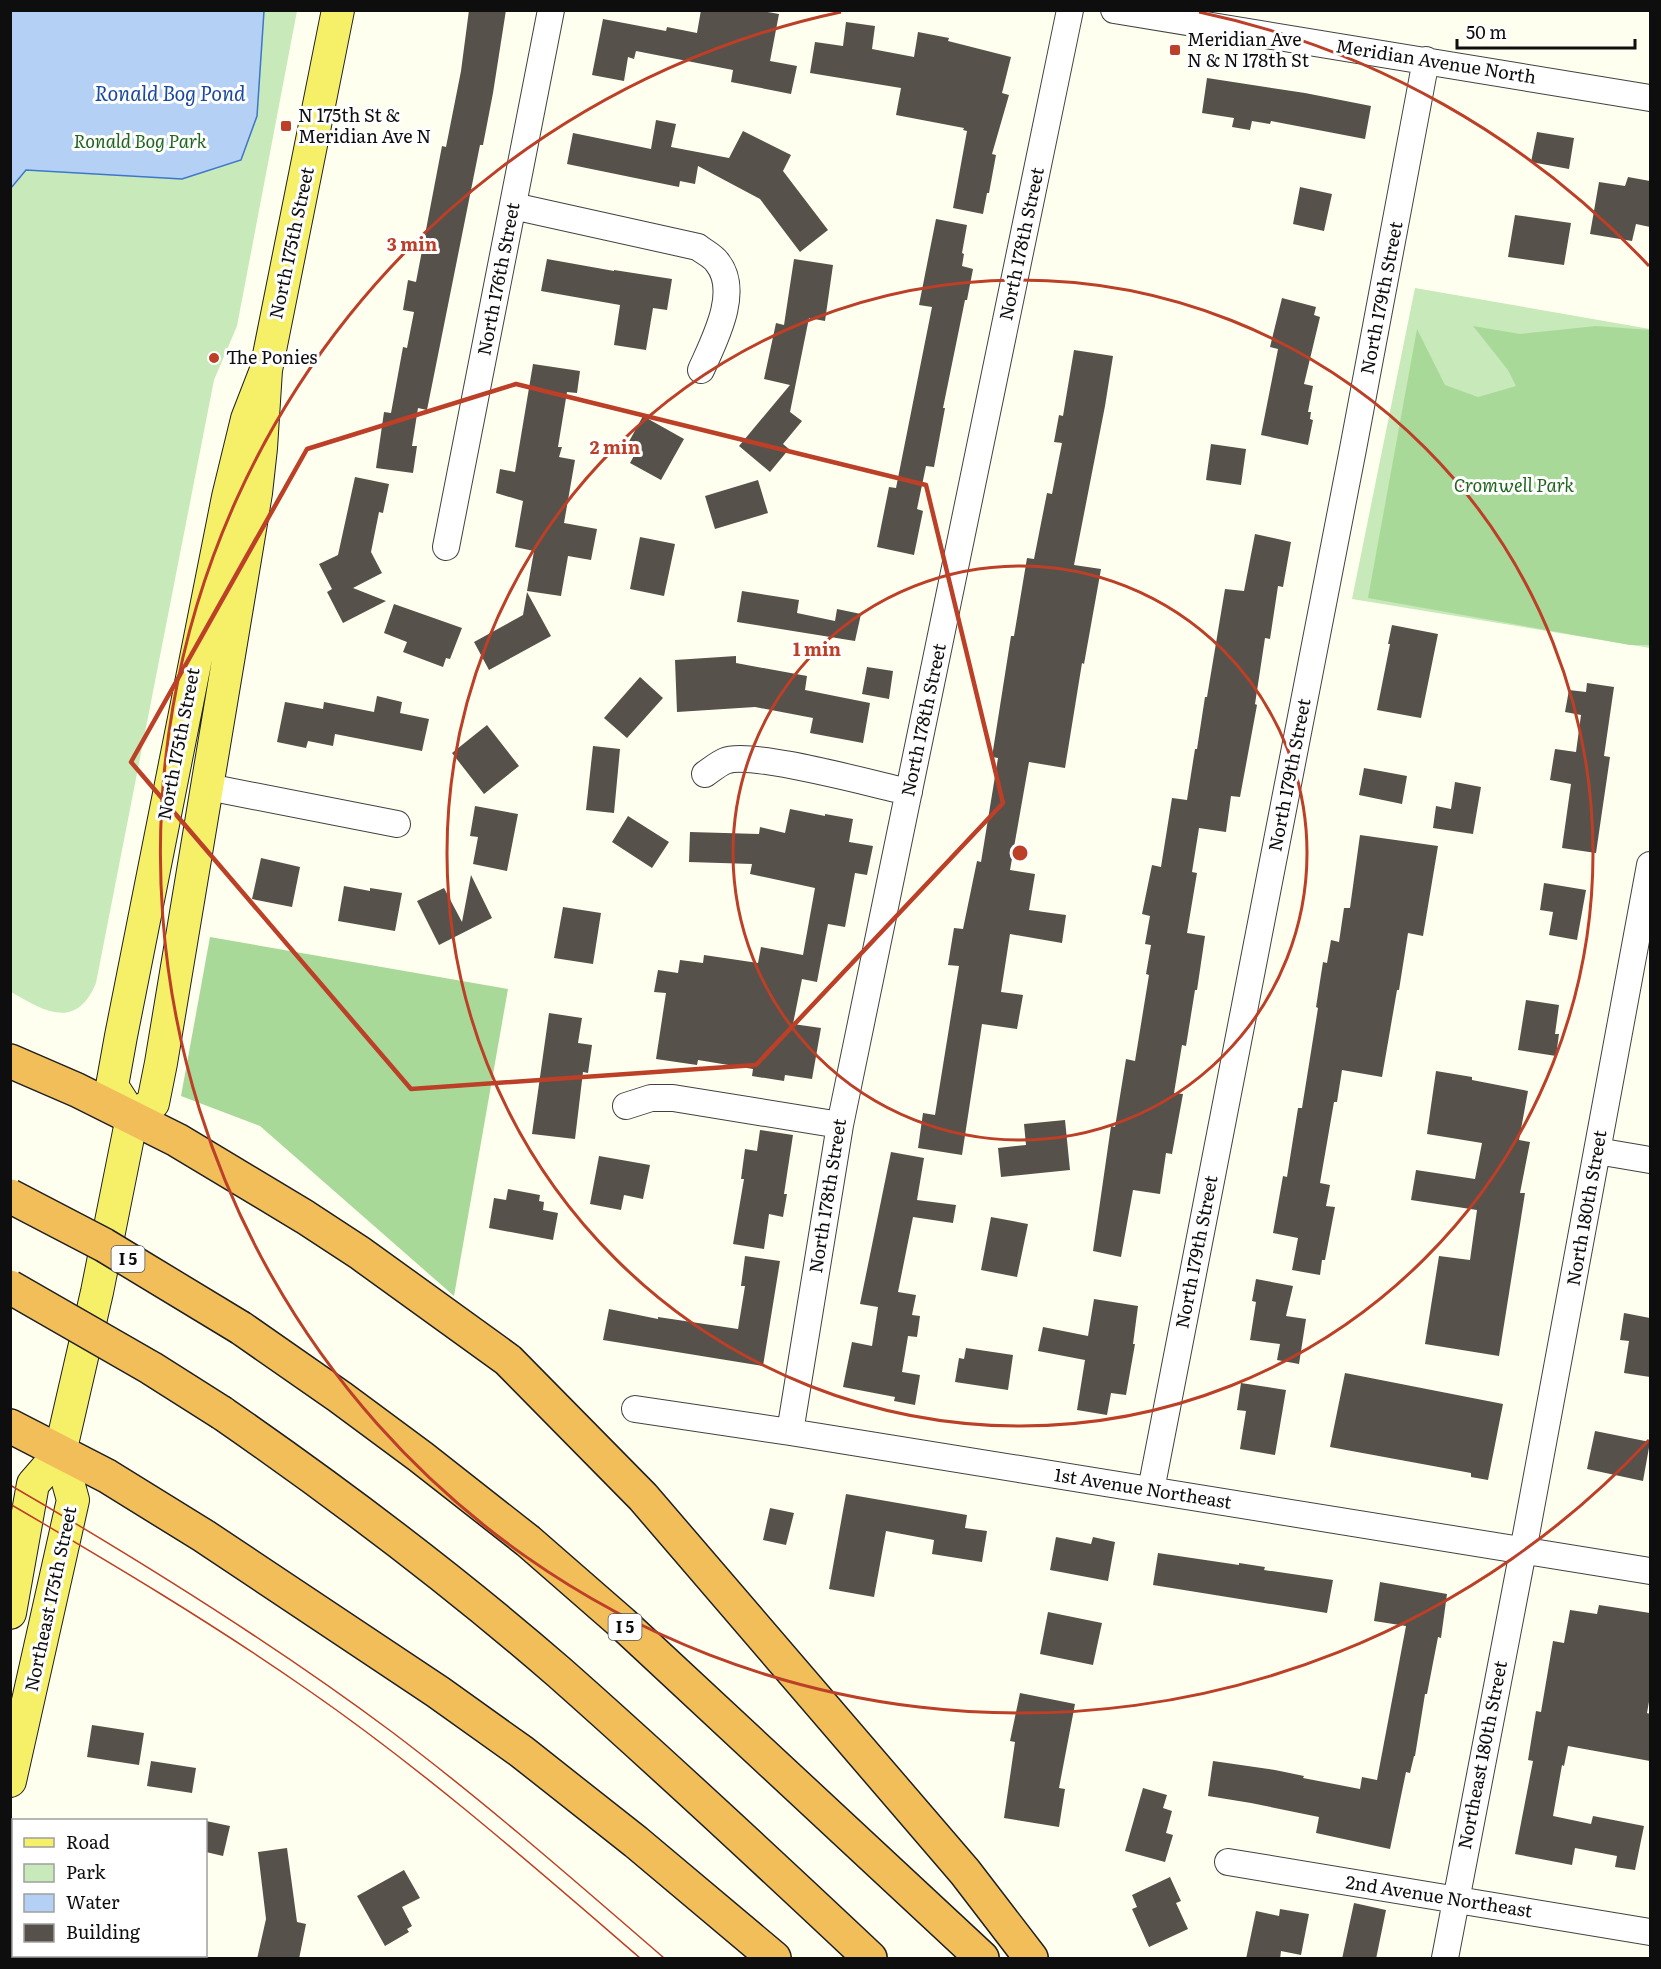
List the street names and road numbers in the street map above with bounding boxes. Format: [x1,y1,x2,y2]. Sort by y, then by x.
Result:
street label: Meridian Avenue North [1334,31,1538,90]
street label: North 175th Street [261,164,320,321]
street label: North 178th Street [991,164,1050,323]
street label: North 176th Street [469,199,526,358]
street label: North 179th Street [1352,218,1409,377]
street label: North 178th Street [893,640,952,799]
street label: North 175th Street [150,665,206,822]
street label: North 179th Street [1260,695,1317,854]
street label: North 178th Street [801,1116,852,1275]
street label: North 180th Street [1559,1127,1613,1288]
street label: North 179th Street [1167,1172,1224,1331]
road number: I 5 [112,1246,144,1272]
street label: 1st Avenue Northeast [1053,1460,1235,1515]
street label: Northeast 175th Street [17,1503,83,1694]
road number: I 5 [608,1614,642,1640]
street label: Northeast 180th Street [1450,1657,1513,1851]
street label: 2nd Avenue Northeast [1344,1867,1535,1924]

